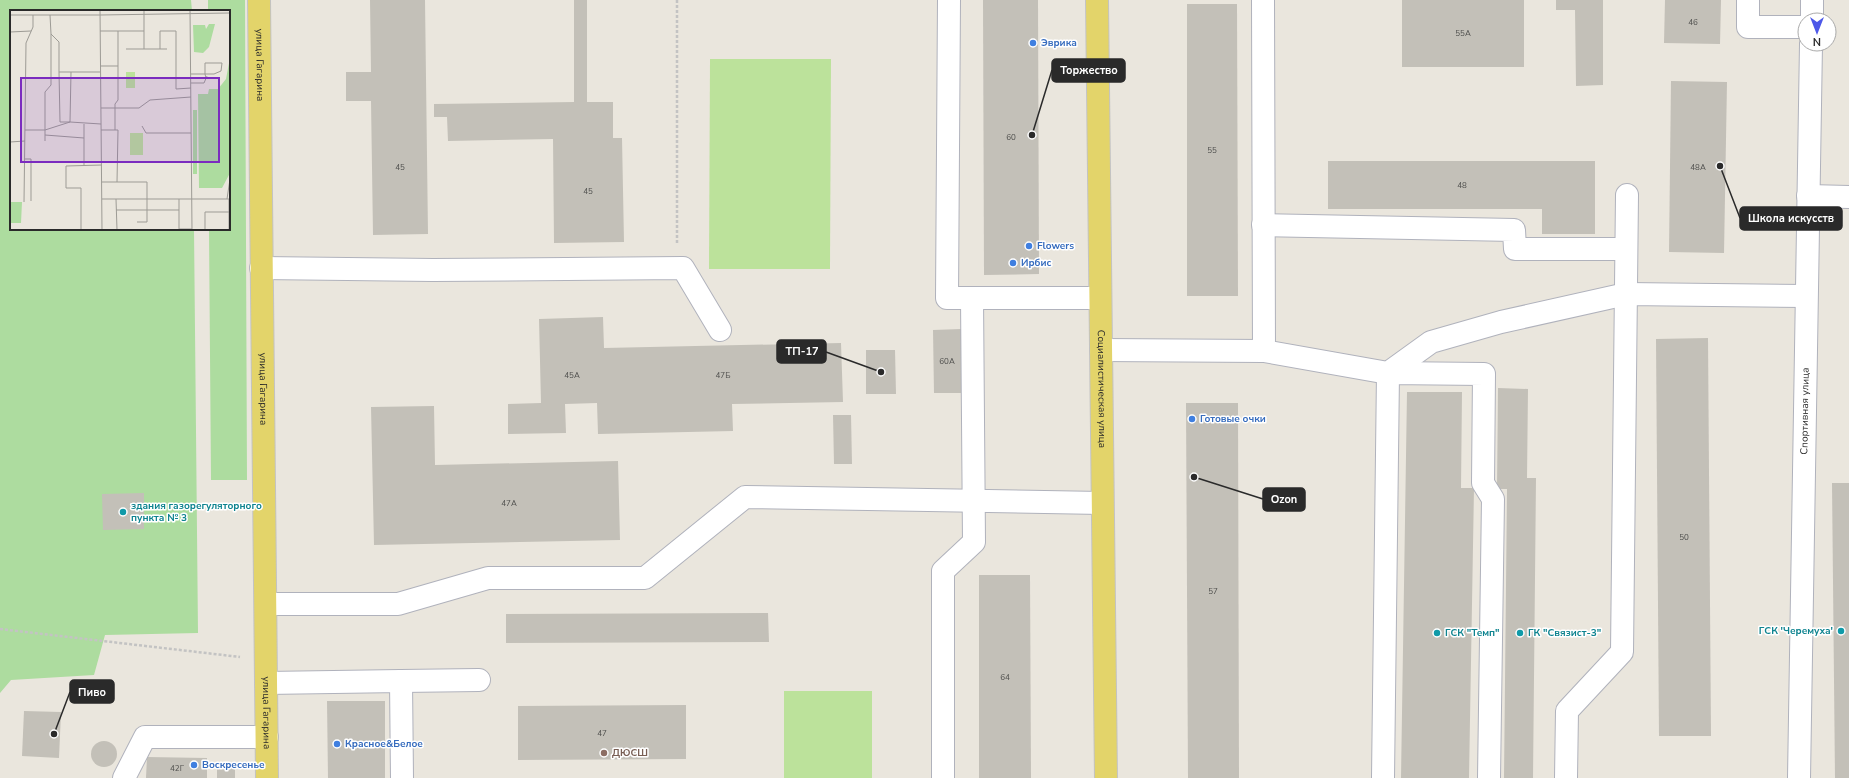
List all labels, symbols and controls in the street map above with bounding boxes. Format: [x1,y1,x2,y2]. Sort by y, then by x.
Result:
inset map [10,10,230,230]
north arrow [1797,12,1837,52]
house number: 46 [1688,17,1698,28]
house number: 55А [1455,28,1471,39]
street label: улица Гагарина [252,29,267,101]
text: N [1813,34,1821,49]
place label: Эврика [1041,36,1077,50]
marker: Эврика [1028,38,1038,48]
callout: Торжество [1052,59,1125,82]
text: Торжество [1060,63,1118,78]
house number: 60 [1006,132,1016,143]
house number: 55 [1207,145,1217,156]
house number: 45 [395,162,405,173]
house number: 48А [1690,162,1706,173]
house number: 48 [1457,180,1467,191]
house number: 45 [583,186,593,197]
callout: Школа искусств [1740,207,1842,230]
text: Школа искусств [1748,211,1834,226]
place label: Flowers [1037,239,1074,253]
marker: Flowers [1024,241,1034,251]
place label: Ирбис [1021,256,1052,270]
marker: Ирбис [1008,258,1018,268]
street label: Социалистическая улица [1094,330,1109,448]
callout: ТП-17 [777,340,826,363]
text: ТП-17 [785,344,819,359]
street label: улица Гагарина [256,353,270,425]
house number: 60А [939,356,955,367]
street label: Спортивная улица [1797,367,1813,455]
house number: 45А [564,370,580,381]
house number: 47Б [716,370,730,381]
place label: Готовые очки [1200,412,1266,426]
marker: Готовые очки [1187,414,1197,424]
callout: Ozon [1263,488,1305,511]
text: Ozon [1271,492,1297,507]
house number: 47А [501,498,517,509]
place label: здания газорегуляторного пункта № 3 [131,499,262,525]
marker: здания газорегуляторного пункта № 3 [118,507,128,517]
house number: 50 [1679,532,1689,543]
house number: 57 [1208,586,1218,597]
place label: ГСК 'Черемуха' [1759,624,1833,638]
place label: ГСК "Темп" [1445,626,1500,640]
place label: ГК "Связист-3" [1528,626,1601,640]
marker: ГСК 'Черемуха' [1836,626,1846,636]
marker: ГСК "Темп" [1432,628,1442,638]
marker: ГК "Связист-3" [1515,628,1525,638]
house number: 64 [1000,672,1010,683]
street label: улица Гагарина [259,677,274,749]
callout: Пиво [70,680,114,703]
text: Пиво [78,685,106,700]
house number: 47 [597,728,607,739]
place label: Красное&Белое [345,737,423,751]
marker: Красное&Белое [332,739,342,749]
place label: ДЮСШ [612,746,648,760]
marker: ДЮСШ [599,748,609,758]
place label: Воскресенье [202,758,265,772]
marker: Воскресенье [189,760,199,770]
house number: 42Г [170,763,185,774]

